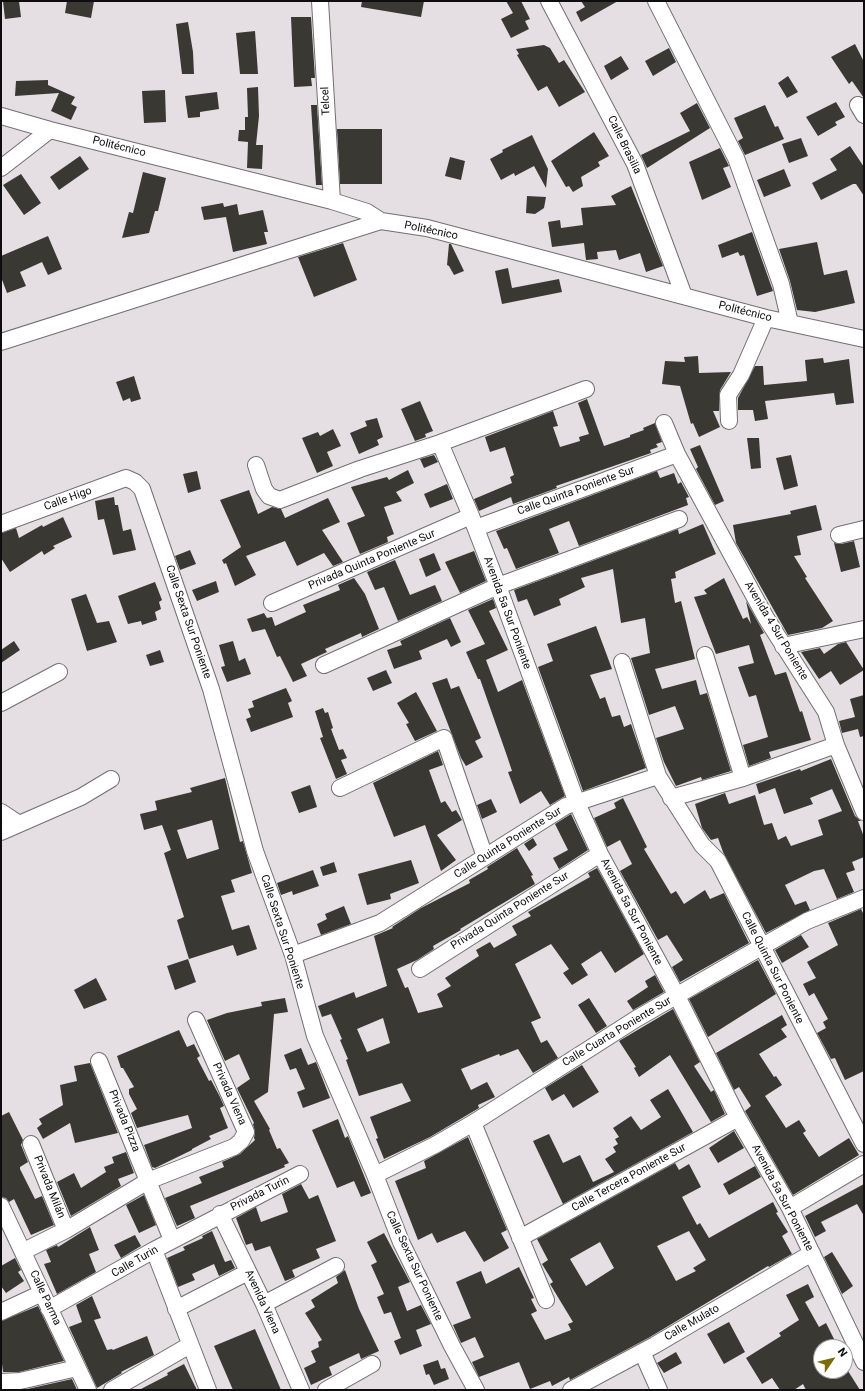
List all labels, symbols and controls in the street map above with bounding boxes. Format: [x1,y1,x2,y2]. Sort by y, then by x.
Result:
street label: Telcel [319,86,333,116]
street label: Calle Brasilia [604,114,644,176]
street label: Politécnico [91,134,147,160]
street label: Politécnico [403,219,459,243]
street label: Politécnico [717,299,773,325]
street label: Calle Quinta Poniente Sur [515,464,637,518]
street label: Calle Higo [42,484,94,514]
street label: Privada Quinta Poniente Sur [307,527,437,593]
street label: Avenida 5a Sur Poniente [480,555,534,671]
street label: Calle Sexta Sur Poniente [162,563,214,681]
street label: Avenida 4 Sur Poniente [741,579,811,683]
street label: Calle Quinta Poniente Sur [452,805,564,881]
street label: Avenida 5a Sur Poniente [597,856,665,968]
street label: Privada Quinta Poniente Sur [449,869,571,953]
street label: Calle Sexta Sur Poniente [257,873,307,991]
street label: Calle Quinta Sur Poniente [738,910,806,1026]
street label: Calle Cuarta Poniente Sur [560,994,674,1070]
street label: Privada Viena [209,1061,249,1127]
street label: Privada Pizza [106,1088,142,1154]
street label: Calle Tercera Poniente Sur [570,1141,688,1215]
street label: Avenida 5a Sur Poniente [748,1142,816,1254]
street label: Privada Milán [30,1154,68,1220]
street label: Privada Turin [228,1174,292,1214]
street label: Calle Sexta Sur Poniente [383,1209,445,1323]
street label: Calle Turin [109,1243,161,1281]
street label: Calle Parma [26,1268,64,1328]
street label: Avenida Viena [241,1268,283,1336]
street label: Calle Mulato [662,1302,722,1344]
north arrow [813,1339,853,1379]
text: N [835,1345,850,1359]

